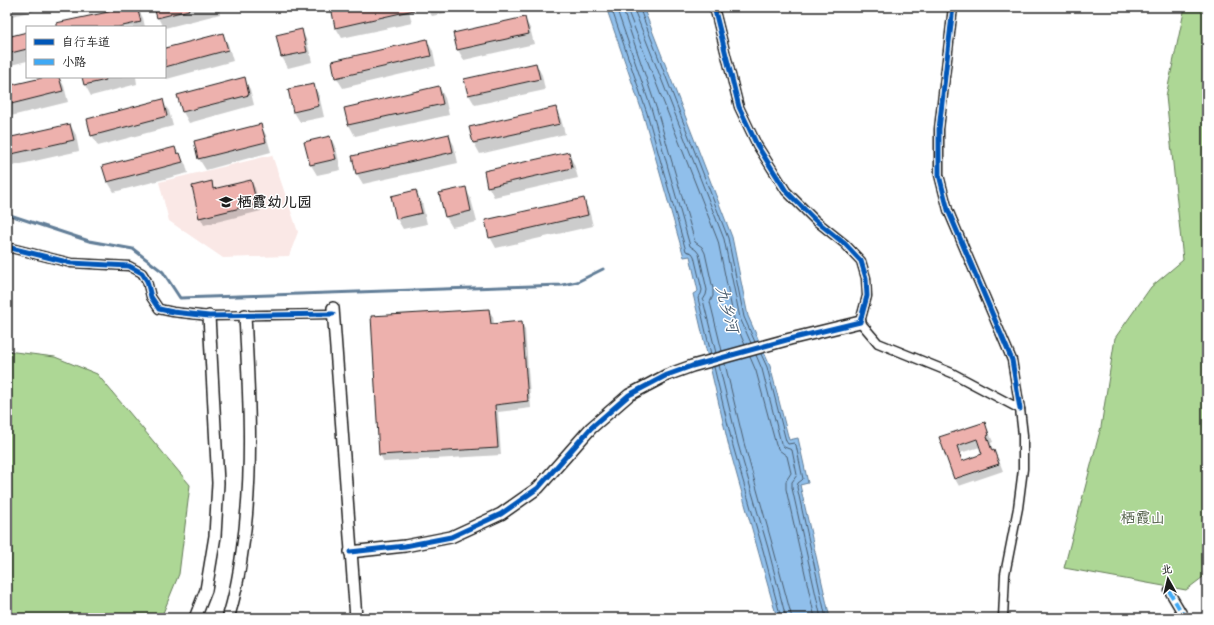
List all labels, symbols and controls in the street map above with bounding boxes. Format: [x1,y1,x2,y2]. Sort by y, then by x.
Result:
legend [26,26,166,78]
text: 自行车道 [62,35,110,49]
text: 小路 [62,55,86,69]
place label: 栖霞幼儿园 [237,193,312,211]
school or university icon: 栖霞幼儿园 [218,194,234,210]
water label: 九乡河 [712,283,744,338]
park label: 栖霞山 [1120,509,1166,527]
north arrow [1148,559,1188,599]
text: 北 [1160,562,1173,577]

